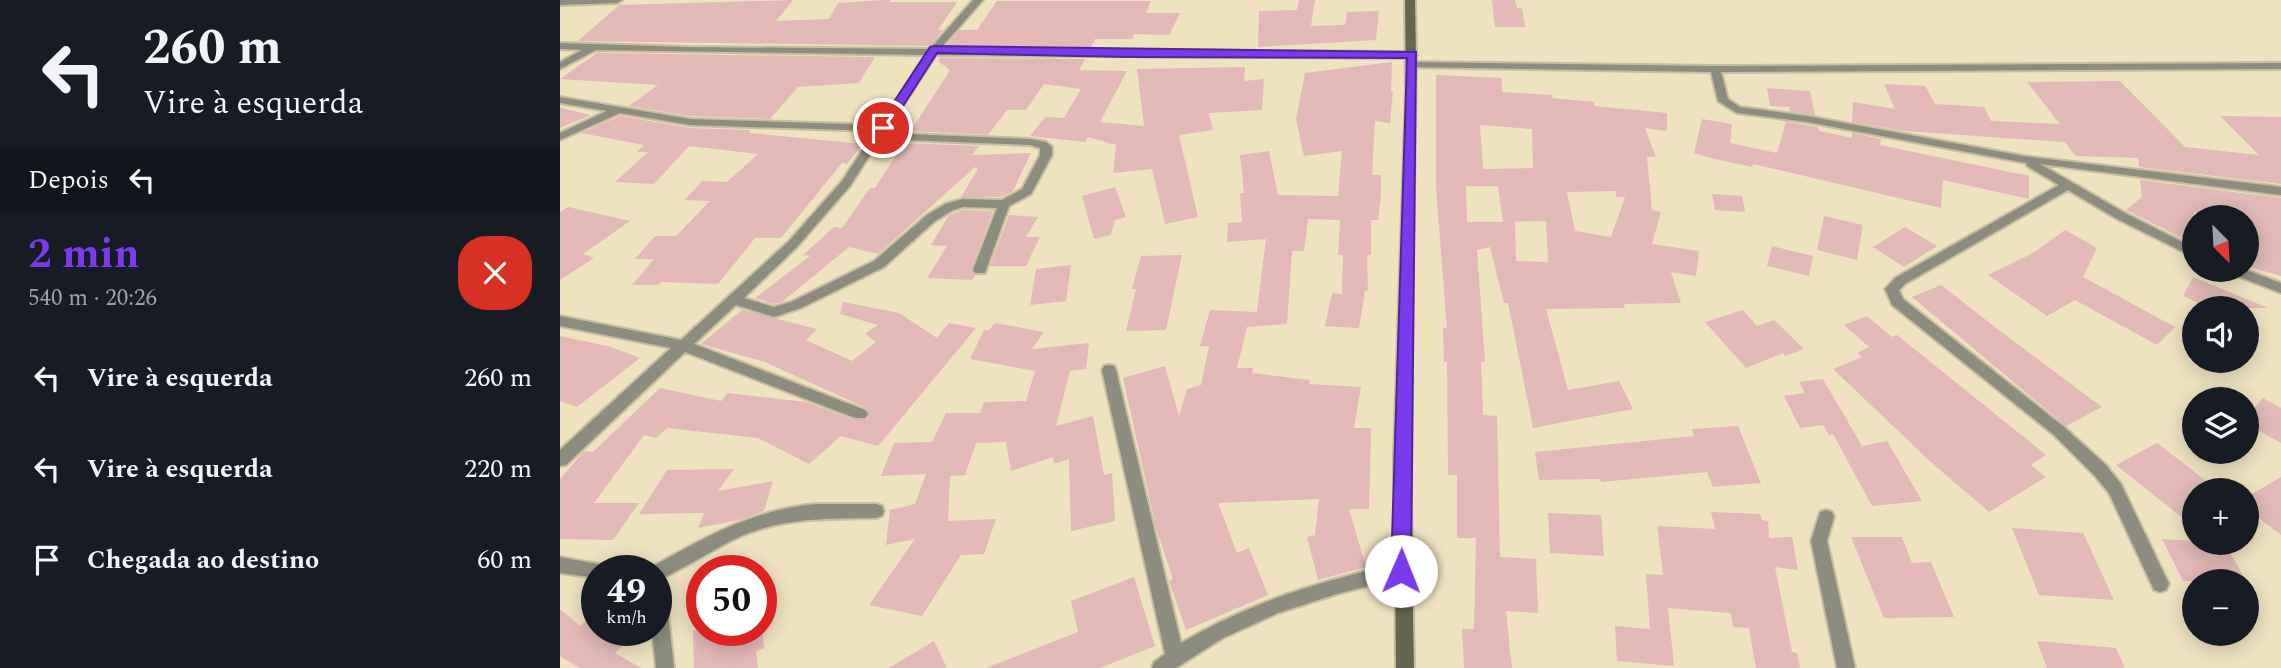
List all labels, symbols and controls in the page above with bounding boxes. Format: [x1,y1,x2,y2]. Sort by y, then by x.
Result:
text: 260 m [143,11,282,86]
icon: left [28,28,119,119]
text: Vire à esquerda [143,79,363,128]
pin [853,98,913,158]
icon: arrive [864,109,902,147]
text: Depois [28,160,109,200]
icon: left [123,161,161,199]
north arrow [2182,205,2259,282]
map controls [2182,205,2259,646]
text: 2 min [28,223,140,286]
button: close [458,236,532,310]
text: 540 m · 20:26 [28,281,157,316]
button: sound [2182,296,2259,373]
text: Vire à esquerda [87,358,273,398]
text: 260 m [464,358,532,398]
icon: left [28,359,66,397]
button: layers [2182,387,2259,464]
text: Vire à esquerda [87,449,273,489]
text: 220 m [464,449,532,489]
icon: left [28,450,66,488]
button: + [2182,478,2259,555]
position arrow [1364,534,1438,608]
text: Chegada ao destino [87,540,319,580]
text: 60 m [477,540,532,580]
icon: arrive [28,541,66,579]
speed limit sign: 50 [686,555,777,646]
text: 49 [607,565,646,618]
button: − [2182,569,2259,646]
text: km/h [606,604,647,631]

